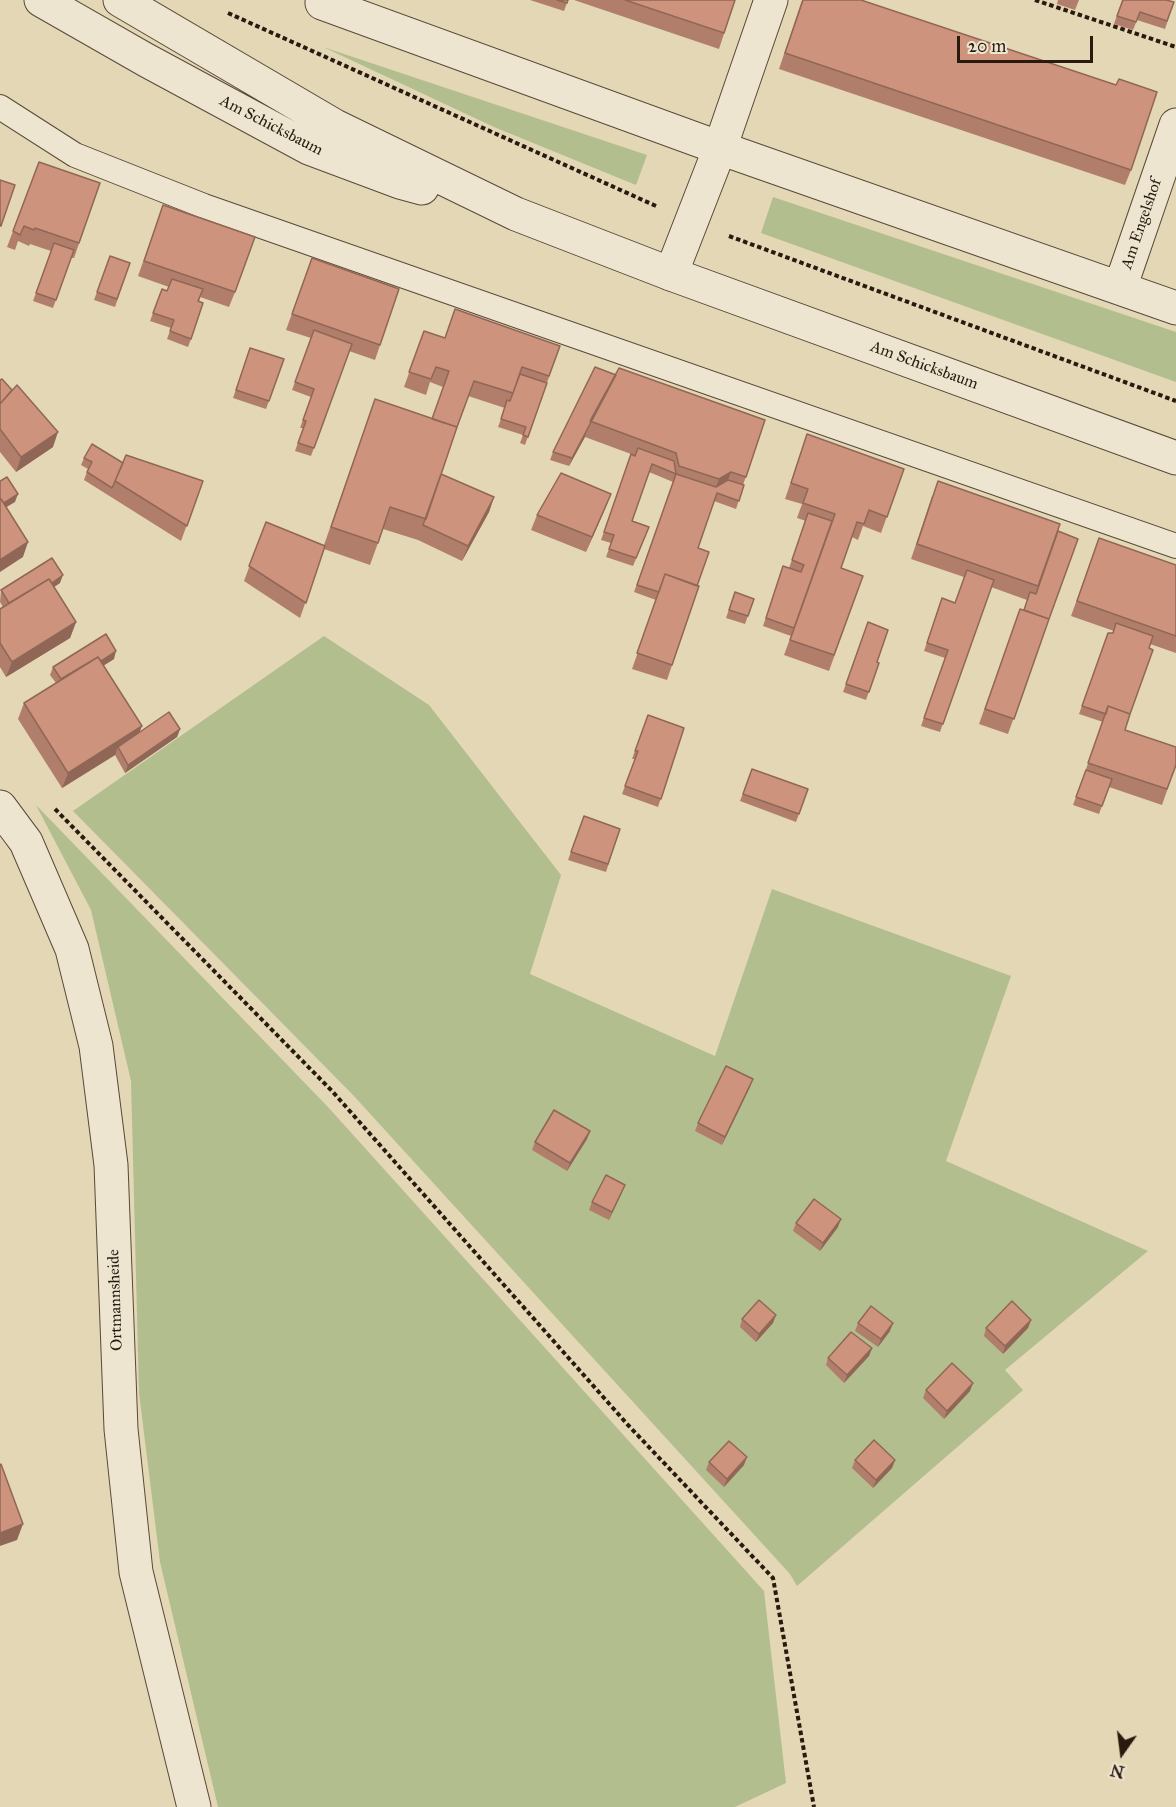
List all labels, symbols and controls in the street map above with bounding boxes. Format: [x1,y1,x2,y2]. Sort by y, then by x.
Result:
scale bar [960,24,1096,62]
text: 20 m [968,35,1006,57]
street label: Am Schicksbaum [216,92,326,160]
street label: Am Engelshof [1118,176,1166,272]
street label: Am Schicksbaum [867,338,981,394]
street label: Ortmannsheide [105,1249,127,1351]
north arrow [1092,1723,1152,1783]
text: N [1109,1760,1126,1782]

